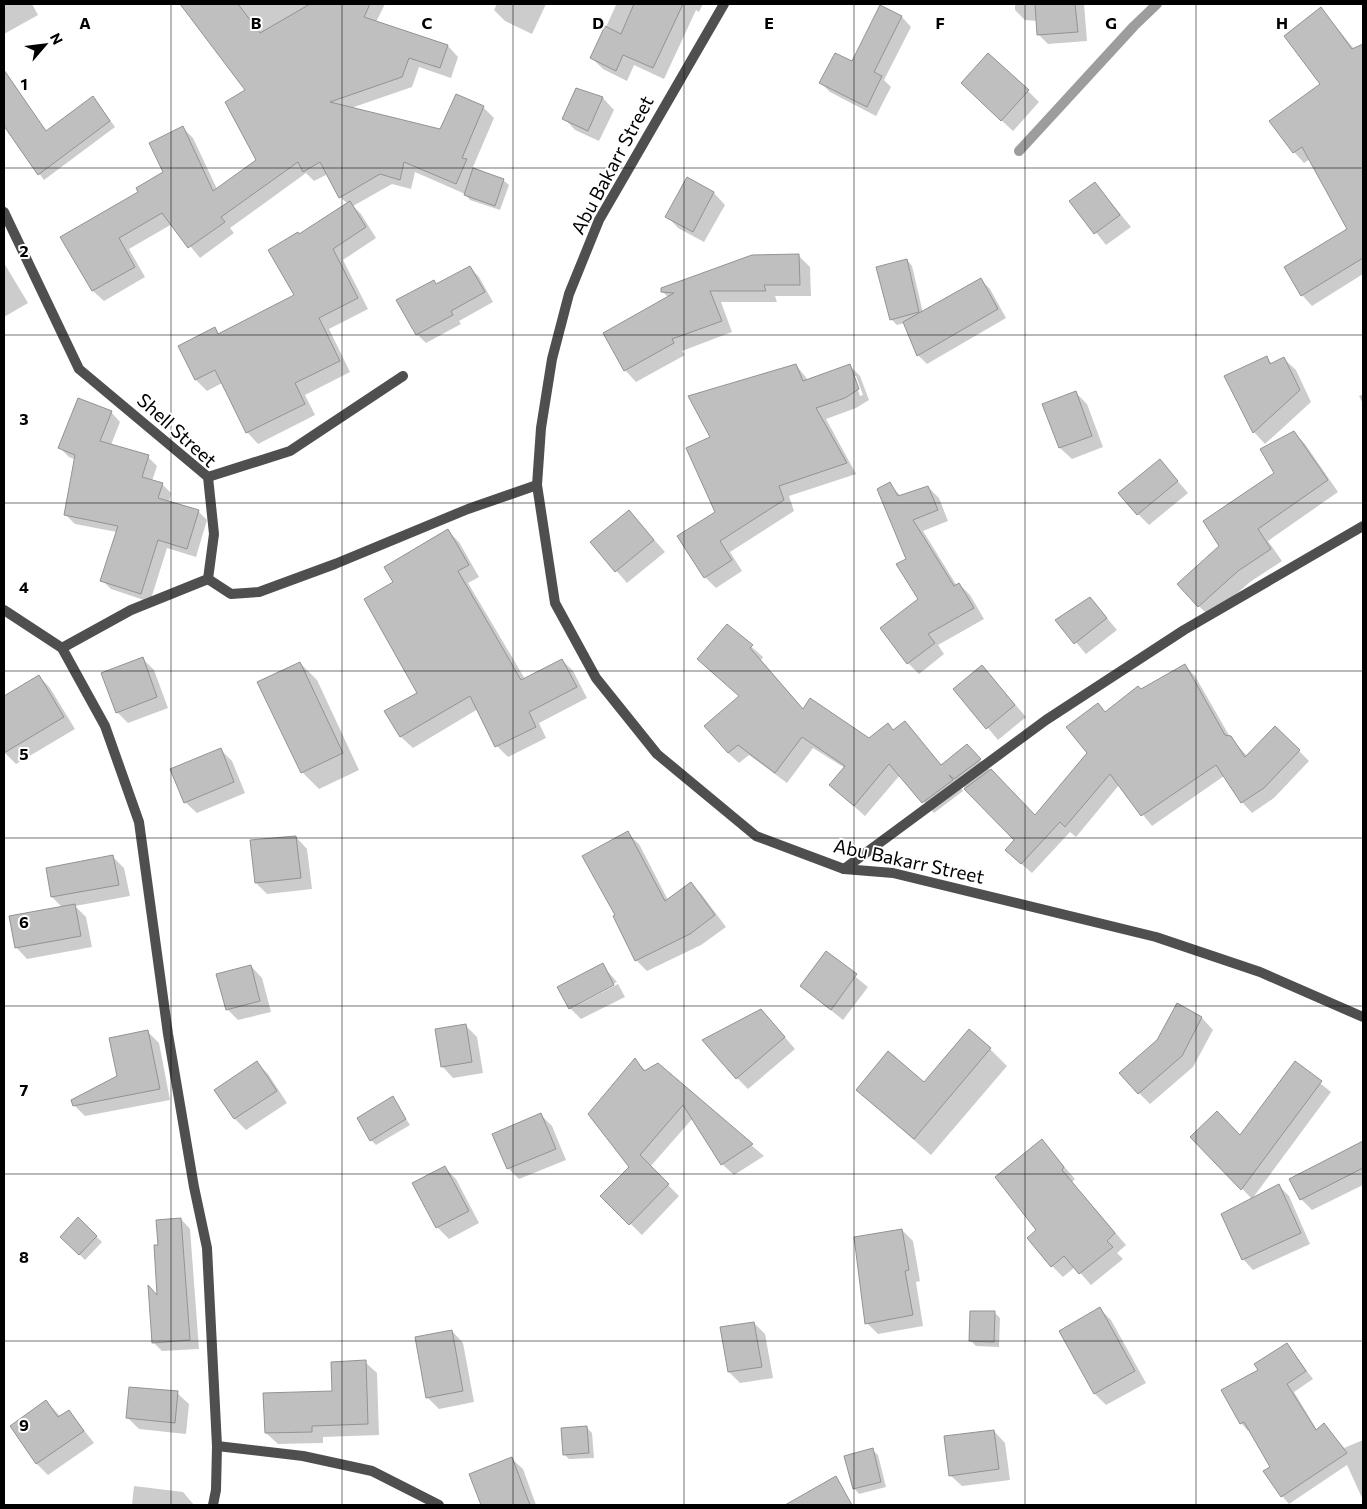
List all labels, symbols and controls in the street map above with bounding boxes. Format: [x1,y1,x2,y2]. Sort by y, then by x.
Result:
text: A [79,13,91,32]
text: B [251,13,262,32]
text: C [422,13,433,32]
text: D [592,13,604,32]
text: E [764,13,774,32]
text: F [935,13,945,32]
text: G [1105,13,1117,32]
text: H [1276,13,1288,32]
north arrow [20,20,70,70]
text: N [47,30,67,47]
text: 1 [20,74,28,93]
street label: Abu Bakarr Street [565,91,658,238]
text: 2 [19,241,29,260]
street label: Shell Street [133,388,222,471]
text: 3 [19,409,29,428]
text: 4 [19,577,29,596]
text: 5 [19,744,29,763]
street label: Abu Bakarr Street [832,833,987,888]
text: 6 [19,912,29,931]
text: 7 [20,1080,29,1099]
text: 8 [19,1247,29,1266]
text: 9 [19,1415,29,1434]

